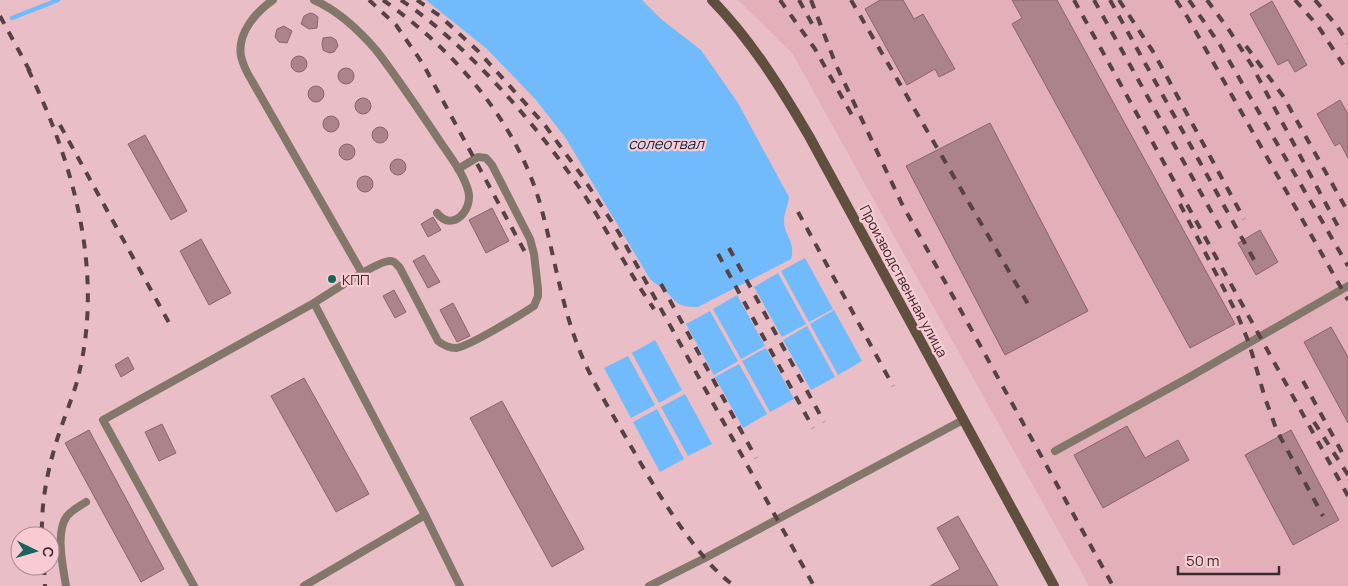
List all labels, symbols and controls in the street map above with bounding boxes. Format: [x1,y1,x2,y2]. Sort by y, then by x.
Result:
water label: солеотвал [628,133,705,154]
street label: Производственная улица [856,201,952,361]
place label: КПП [342,270,370,289]
marker: КПП [326,273,338,285]
north arrow [10,526,60,576]
scale bar [1178,544,1279,576]
text: С [39,546,58,558]
text: 50 m [1186,550,1220,571]

